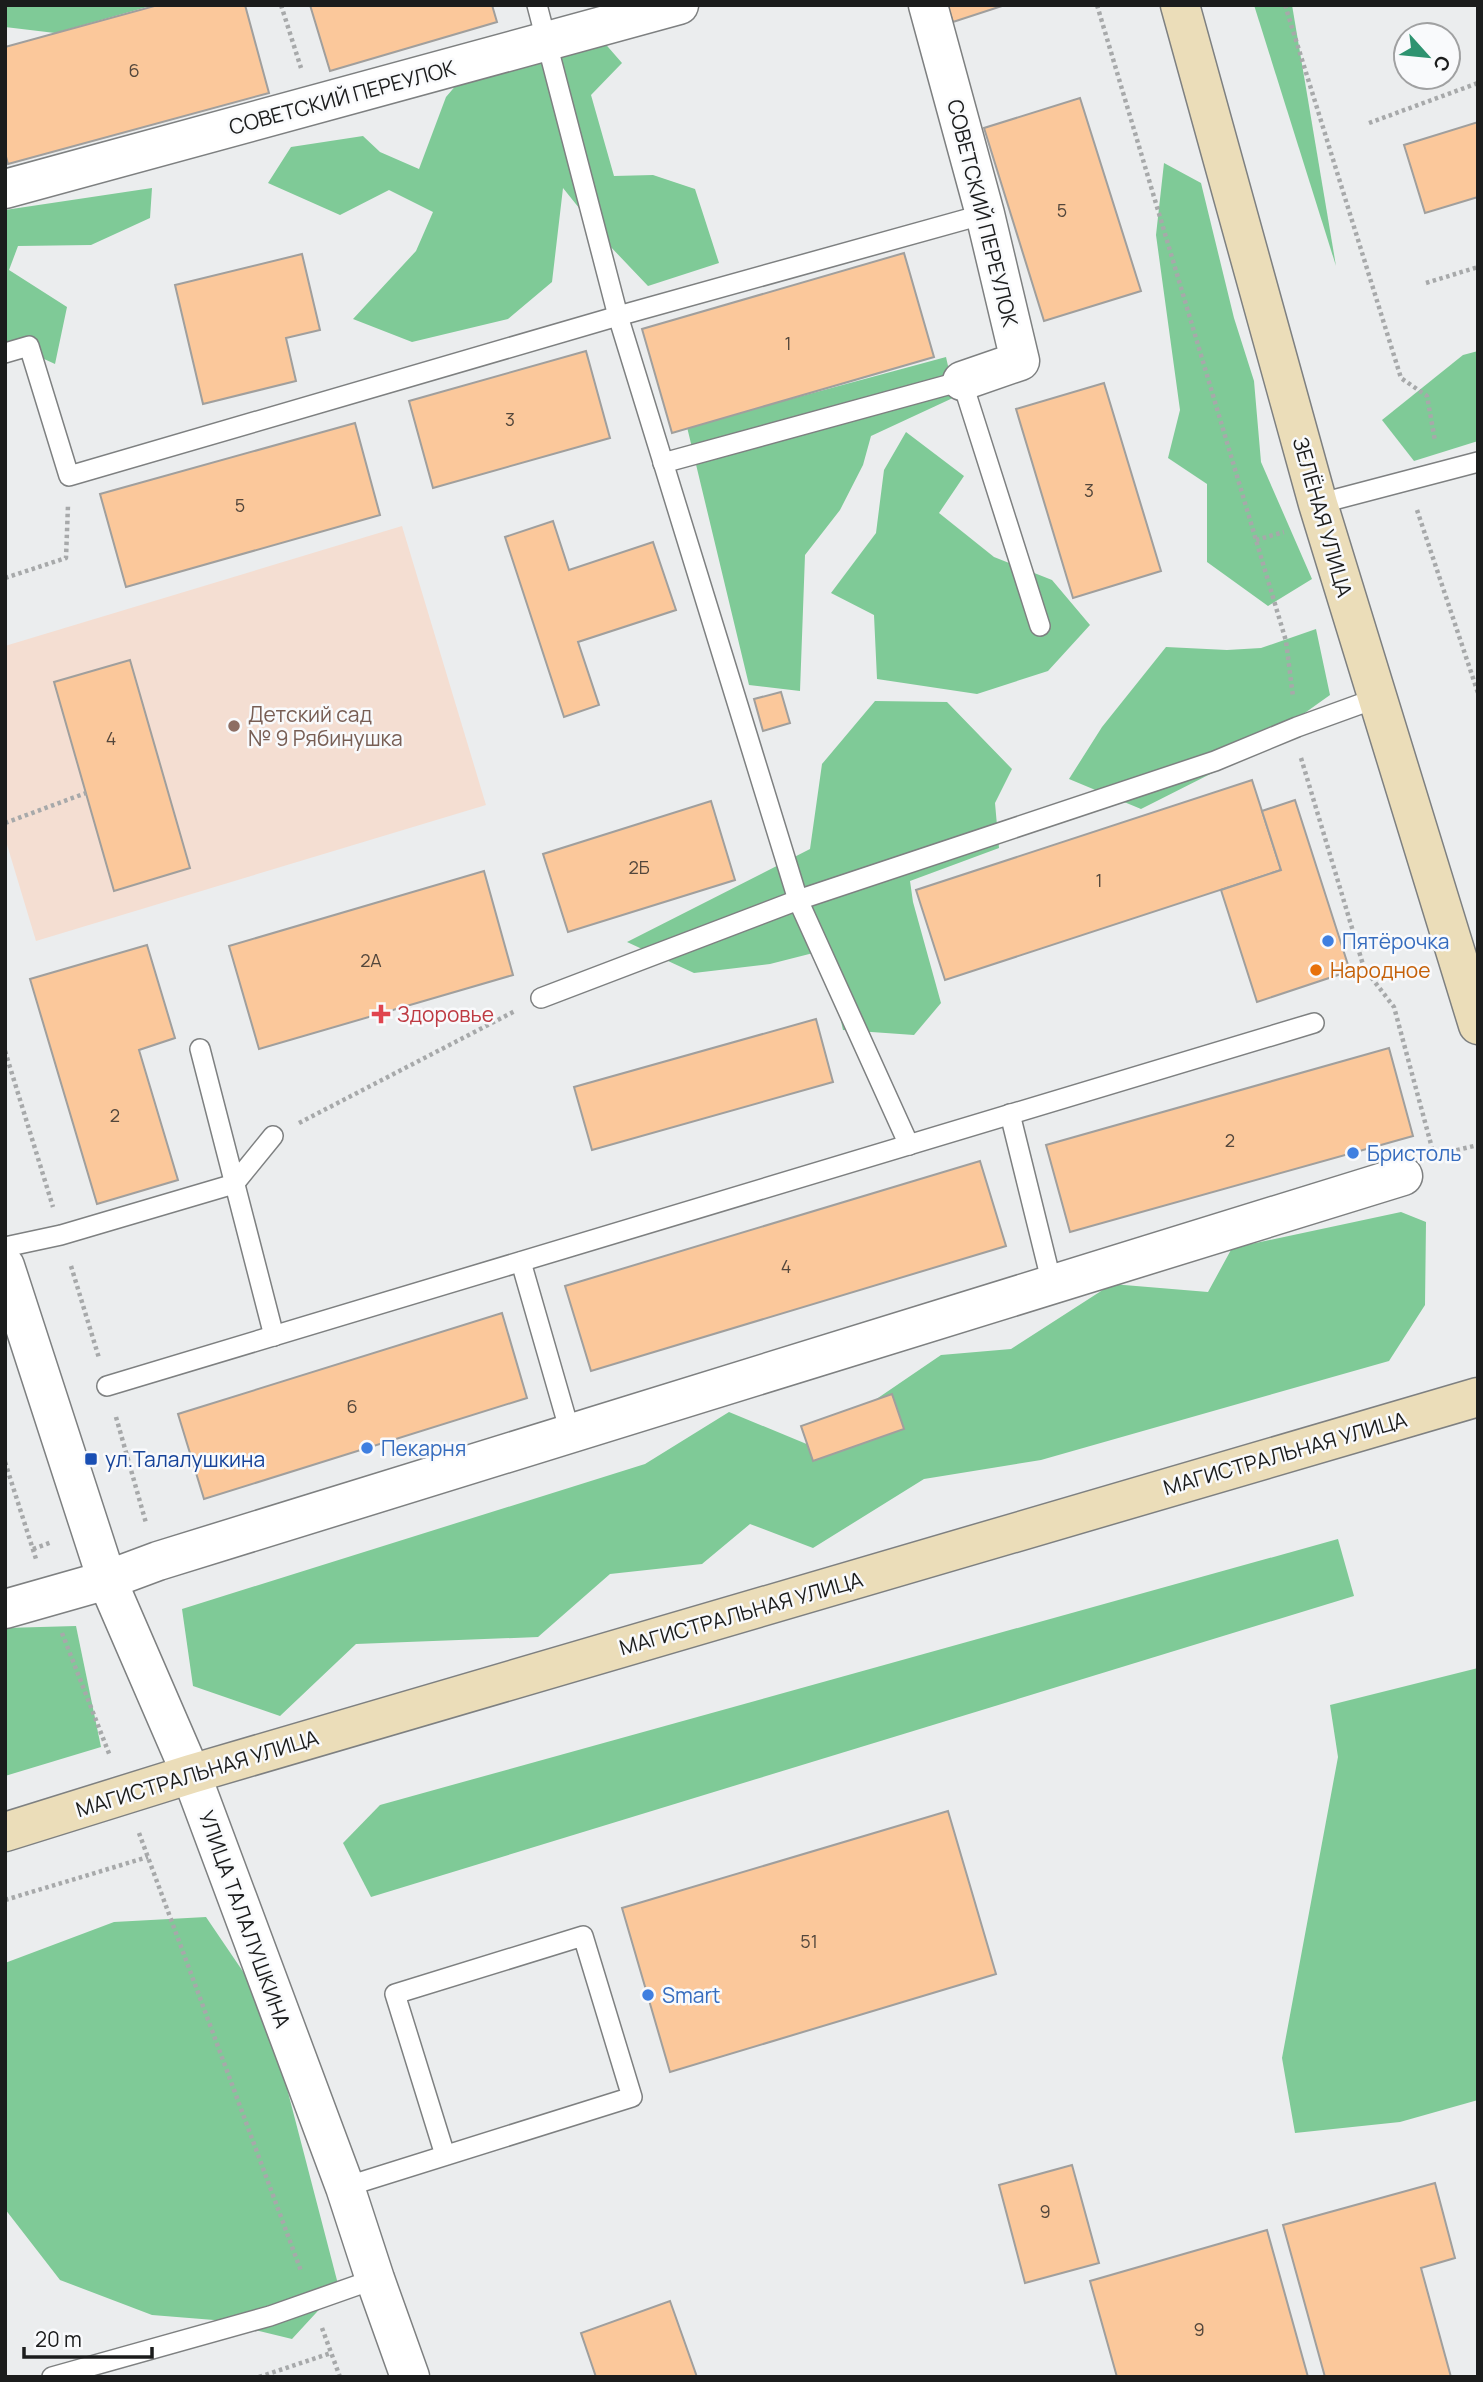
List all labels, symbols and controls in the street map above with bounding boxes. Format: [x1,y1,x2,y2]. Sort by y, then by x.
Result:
north arrow [1392,21,1462,91]
text: С [1427,52,1457,76]
street label: СОВЕТСКИЙ ПЕРЕУЛОК [226,53,459,141]
house number: 6 [128,58,140,82]
street label: СОВЕТСКИЙ ПЕРЕУЛОК [941,97,1025,330]
house number: 5 [1057,198,1067,222]
house number: 1 [784,331,792,355]
house number: 3 [505,407,515,431]
street label: ЗЕЛЁНАЯ УЛИЦА [1287,434,1359,600]
house number: 3 [1084,478,1094,502]
house number: 5 [235,493,245,517]
place label: Детский сад № 9 Рябинушка [248,700,403,752]
marker: Детский сад № 9 Рябинушка [226,718,242,734]
house number: 4 [106,726,116,750]
house number: 2Б [628,855,650,879]
house number: 1 [1095,868,1103,892]
place label: Пятёрочка [1342,927,1449,955]
marker: Пятёрочка [1320,933,1336,949]
house number: 2А [360,948,382,972]
place label: Народное [1330,956,1431,984]
marker: Народное [1308,962,1324,978]
place label: Здоровье [397,1000,494,1028]
marker: Здоровье [371,1004,391,1024]
house number: 2 [110,1103,120,1127]
house number: 2 [1225,1128,1235,1152]
place label: Бристоль [1367,1139,1462,1167]
marker: Бристоль [1345,1145,1361,1161]
house number: 4 [781,1254,791,1278]
house number: 6 [346,1394,358,1418]
street label: МАГИСТРАЛЬНАЯ УЛИЦА [1160,1405,1410,1501]
place label: Пекарня [381,1434,466,1462]
marker: Пекарня [359,1440,375,1456]
place label: ул.Талалушкина [105,1445,265,1473]
marker: ул.Талалушкина [83,1451,99,1467]
street label: МАГИСТРАЛЬНАЯ УЛИЦА [616,1565,866,1661]
street label: МАГИСТРАЛЬНАЯ УЛИЦА [72,1723,322,1823]
street label: УЛИЦА ТАЛАЛУШКИНА [193,1806,297,2032]
house number: 51 [800,1929,818,1953]
place label: Smart [662,1981,720,2009]
marker: Smart [640,1987,656,2003]
house number: 9 [1039,2199,1051,2223]
scale bar [24,2316,152,2360]
house number: 9 [1193,2317,1205,2341]
text: 20 m [35,2325,82,2353]

